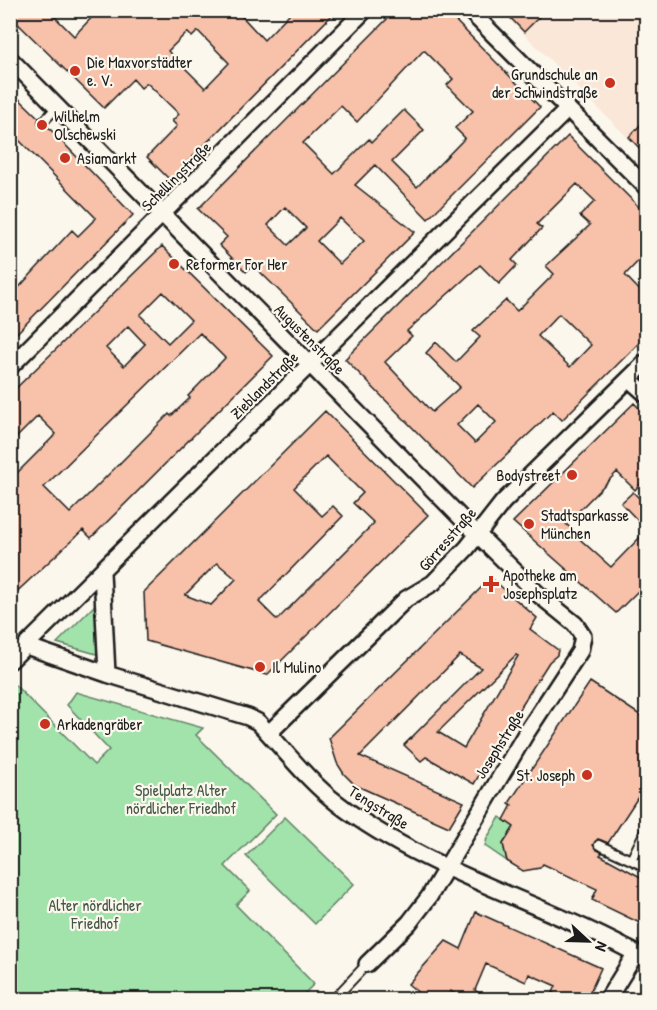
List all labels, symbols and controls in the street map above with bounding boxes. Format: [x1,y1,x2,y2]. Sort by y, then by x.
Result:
place label: Die Maxvorstädter e. V. [87,51,192,91]
place label: Grundschule an der Schwindstraße [492,63,599,103]
marker: Die Maxvorstädter e. V. [68,64,82,78]
marker: Grundschule an der Schwindstraße [603,76,617,90]
place label: Wilhelm Olschewski [54,105,116,145]
marker: Wilhelm Olschewski [35,118,49,132]
street label: Schellingstraße [136,136,216,216]
place label: Asiamarkt [77,147,137,169]
marker: Asiamarkt [58,151,72,165]
place label: Reformer For Her [186,253,287,275]
marker: Reformer For Her [167,257,181,271]
street label: Augustenstraße [270,299,351,380]
street label: Zieblandstraße [225,346,303,424]
place label: Bodystreet [496,464,560,486]
marker: Bodystreet [565,468,579,482]
street label: Görresstraße [413,502,481,576]
place label: Stadtsparkasse München [541,504,630,544]
marker: Stadtsparkasse München [522,517,536,531]
place label: Apotheke am Josephsplatz [503,564,578,604]
marker: Apotheke am Josephsplatz [484,577,498,591]
place label: Il Mulino [272,656,322,678]
marker: Il Mulino [253,660,267,674]
street label: Josephstraße [469,705,529,783]
place label: Arkadengräber [57,713,142,735]
marker: Arkadengräber [38,717,52,731]
place label: St. Joseph [517,764,575,786]
marker: St. Joseph [580,768,594,782]
park label: Spielplatz Alter nördlicher Friedhof [126,779,236,819]
street label: Tengstraße [345,780,414,834]
park label: Alter nördlicher Friedhof [48,894,142,934]
north arrow [558,911,618,971]
text: N [590,939,614,955]

